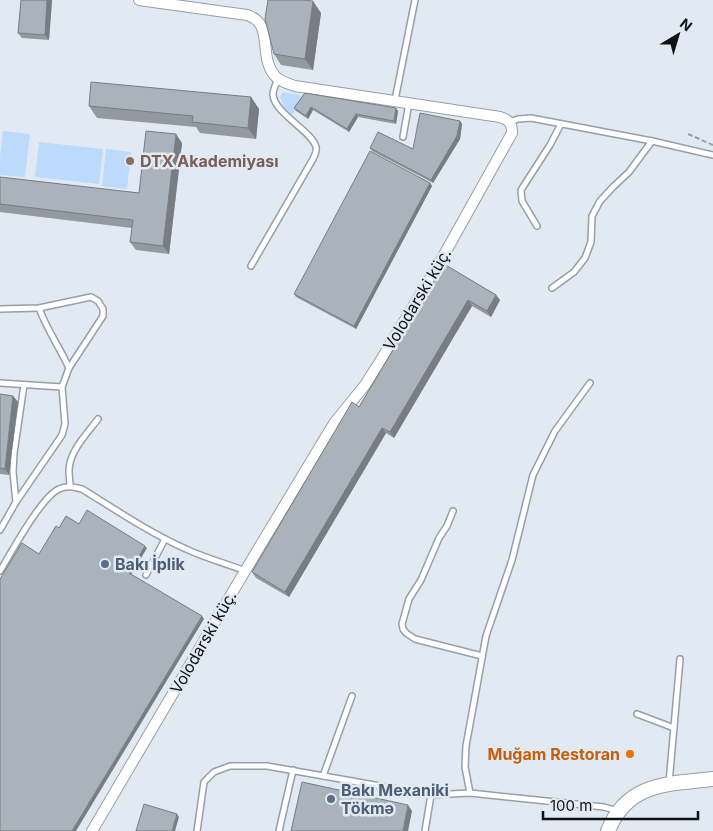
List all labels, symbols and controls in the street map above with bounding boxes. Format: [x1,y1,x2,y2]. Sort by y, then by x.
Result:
north arrow [653,10,703,60]
text: N [677,14,696,34]
place label: DTX Akademiyası [140,151,278,171]
marker: DTX Akademiyası [124,155,136,167]
street label: Volodarski küç. [379,244,455,354]
place label: Bakı İplik [115,554,186,574]
marker: Bakı İplik [99,558,111,570]
street label: Volodarski küç. [165,587,241,697]
place label: Muğam Restoran [487,744,620,764]
marker: Muğam Restoran [624,748,636,760]
place label: Bakı Mexaniki Tökmə [341,780,449,818]
scale bar [543,788,698,820]
marker: Bakı Mexaniki Tökmə [325,793,337,805]
text: 100 m [550,796,592,815]

